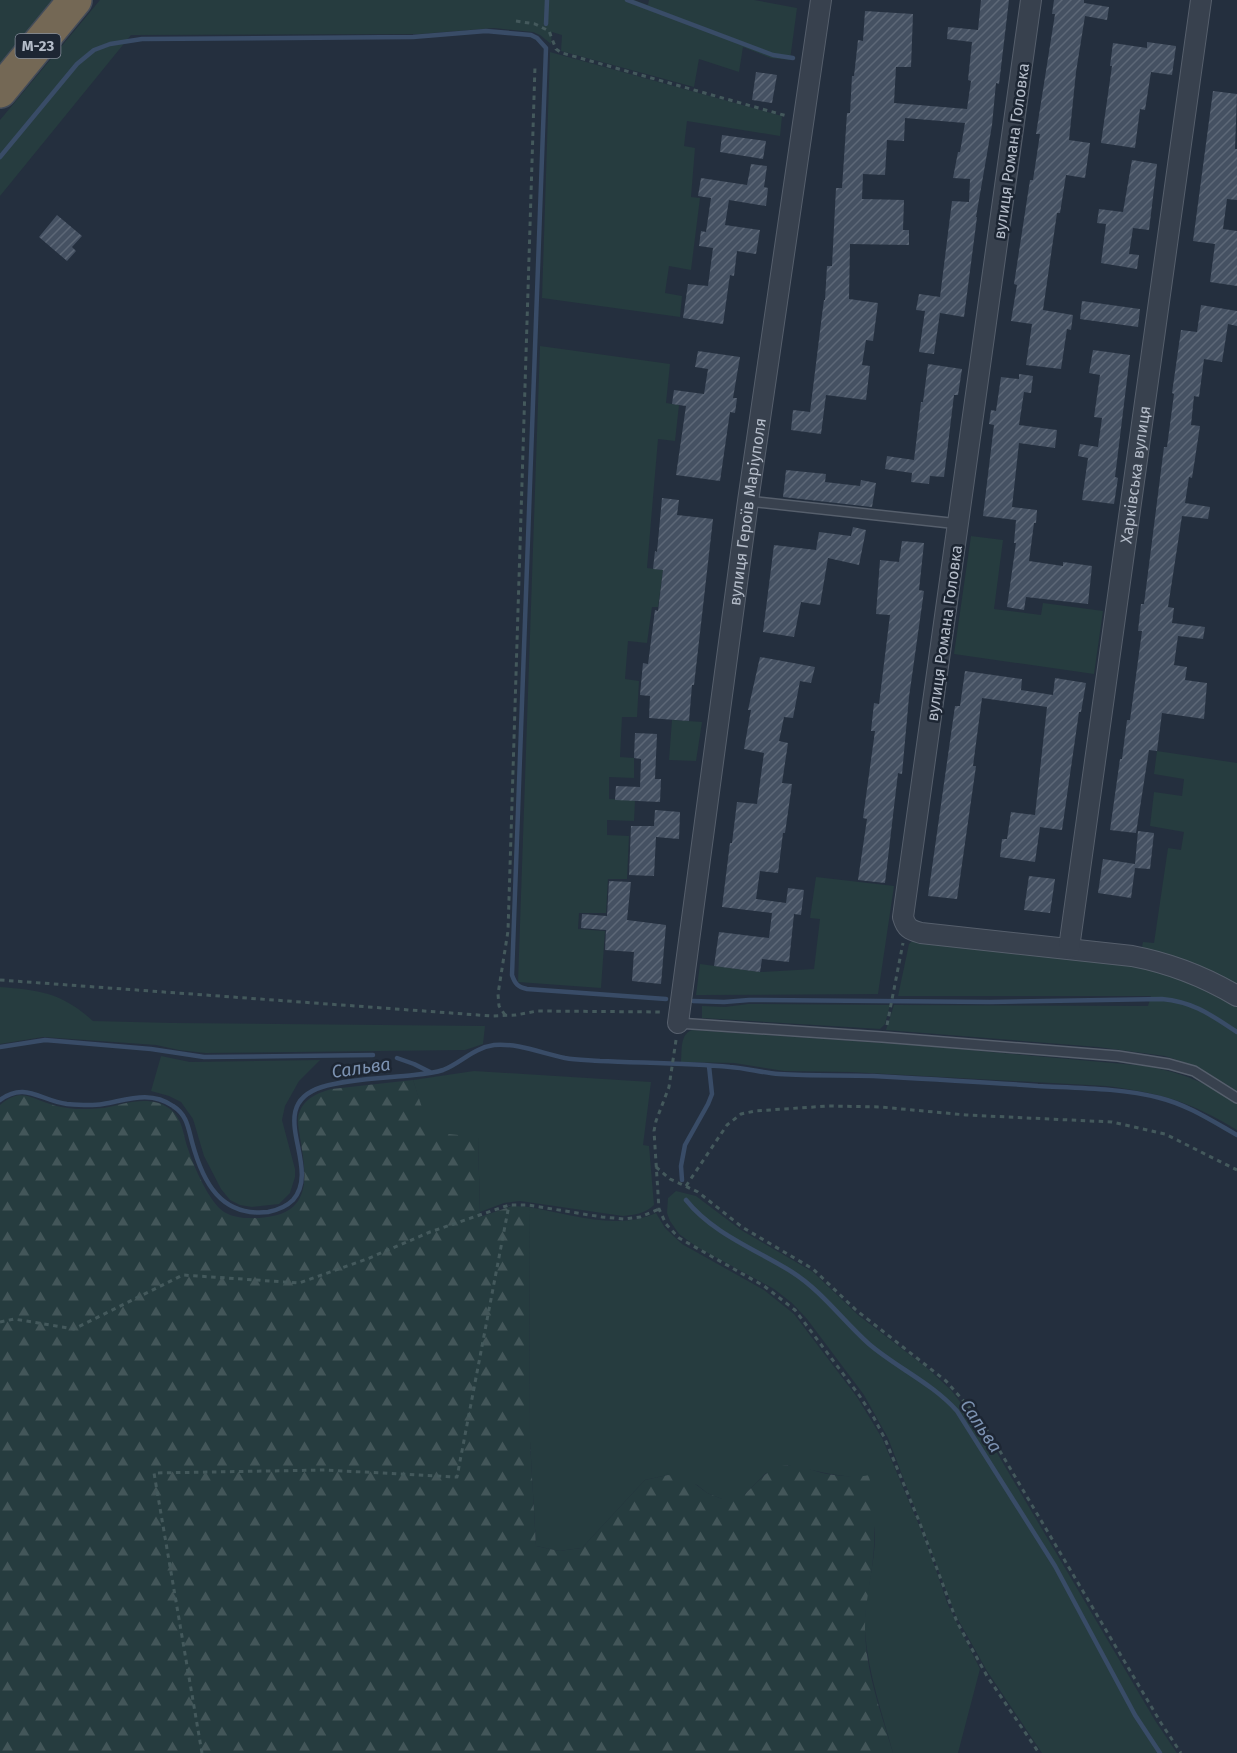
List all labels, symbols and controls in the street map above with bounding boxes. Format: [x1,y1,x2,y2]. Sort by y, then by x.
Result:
road number: М-23 [15,34,60,58]
street label: вулиця Романа Головка [990,62,1033,240]
street label: Харківська вулиця [1116,404,1154,545]
street label: вулиця Героїв Маріуполя [725,417,770,607]
street label: вулиця Романа Головка [923,544,966,722]
water label: Сальва [330,1053,392,1083]
water label: Сальва [955,1395,1007,1457]

